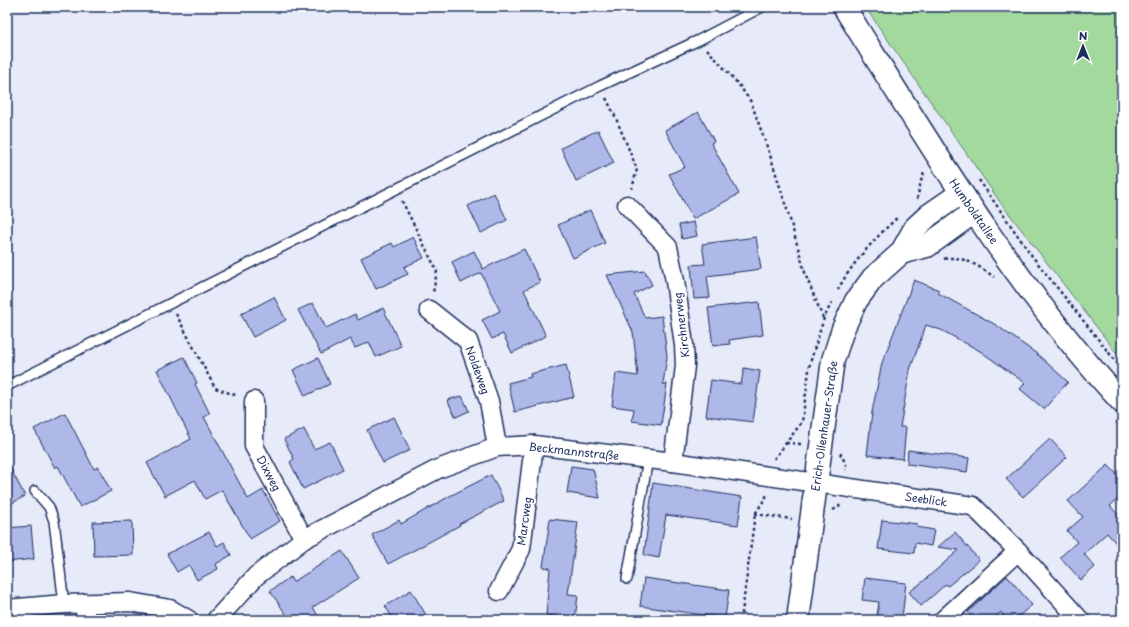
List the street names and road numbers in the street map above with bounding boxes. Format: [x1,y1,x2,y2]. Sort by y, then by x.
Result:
street label: Humboldtallee [945,175,1003,247]
street label: Kirchnerweg [669,291,693,359]
street label: Noldeweg [461,343,495,397]
street label: Erich-Ollenhauer-Straße [806,360,842,492]
street label: Beckmannstraße [528,438,620,464]
street label: Dixweg [252,452,286,494]
street label: Seeblick [904,488,949,510]
street label: Marcweg [512,496,536,546]

